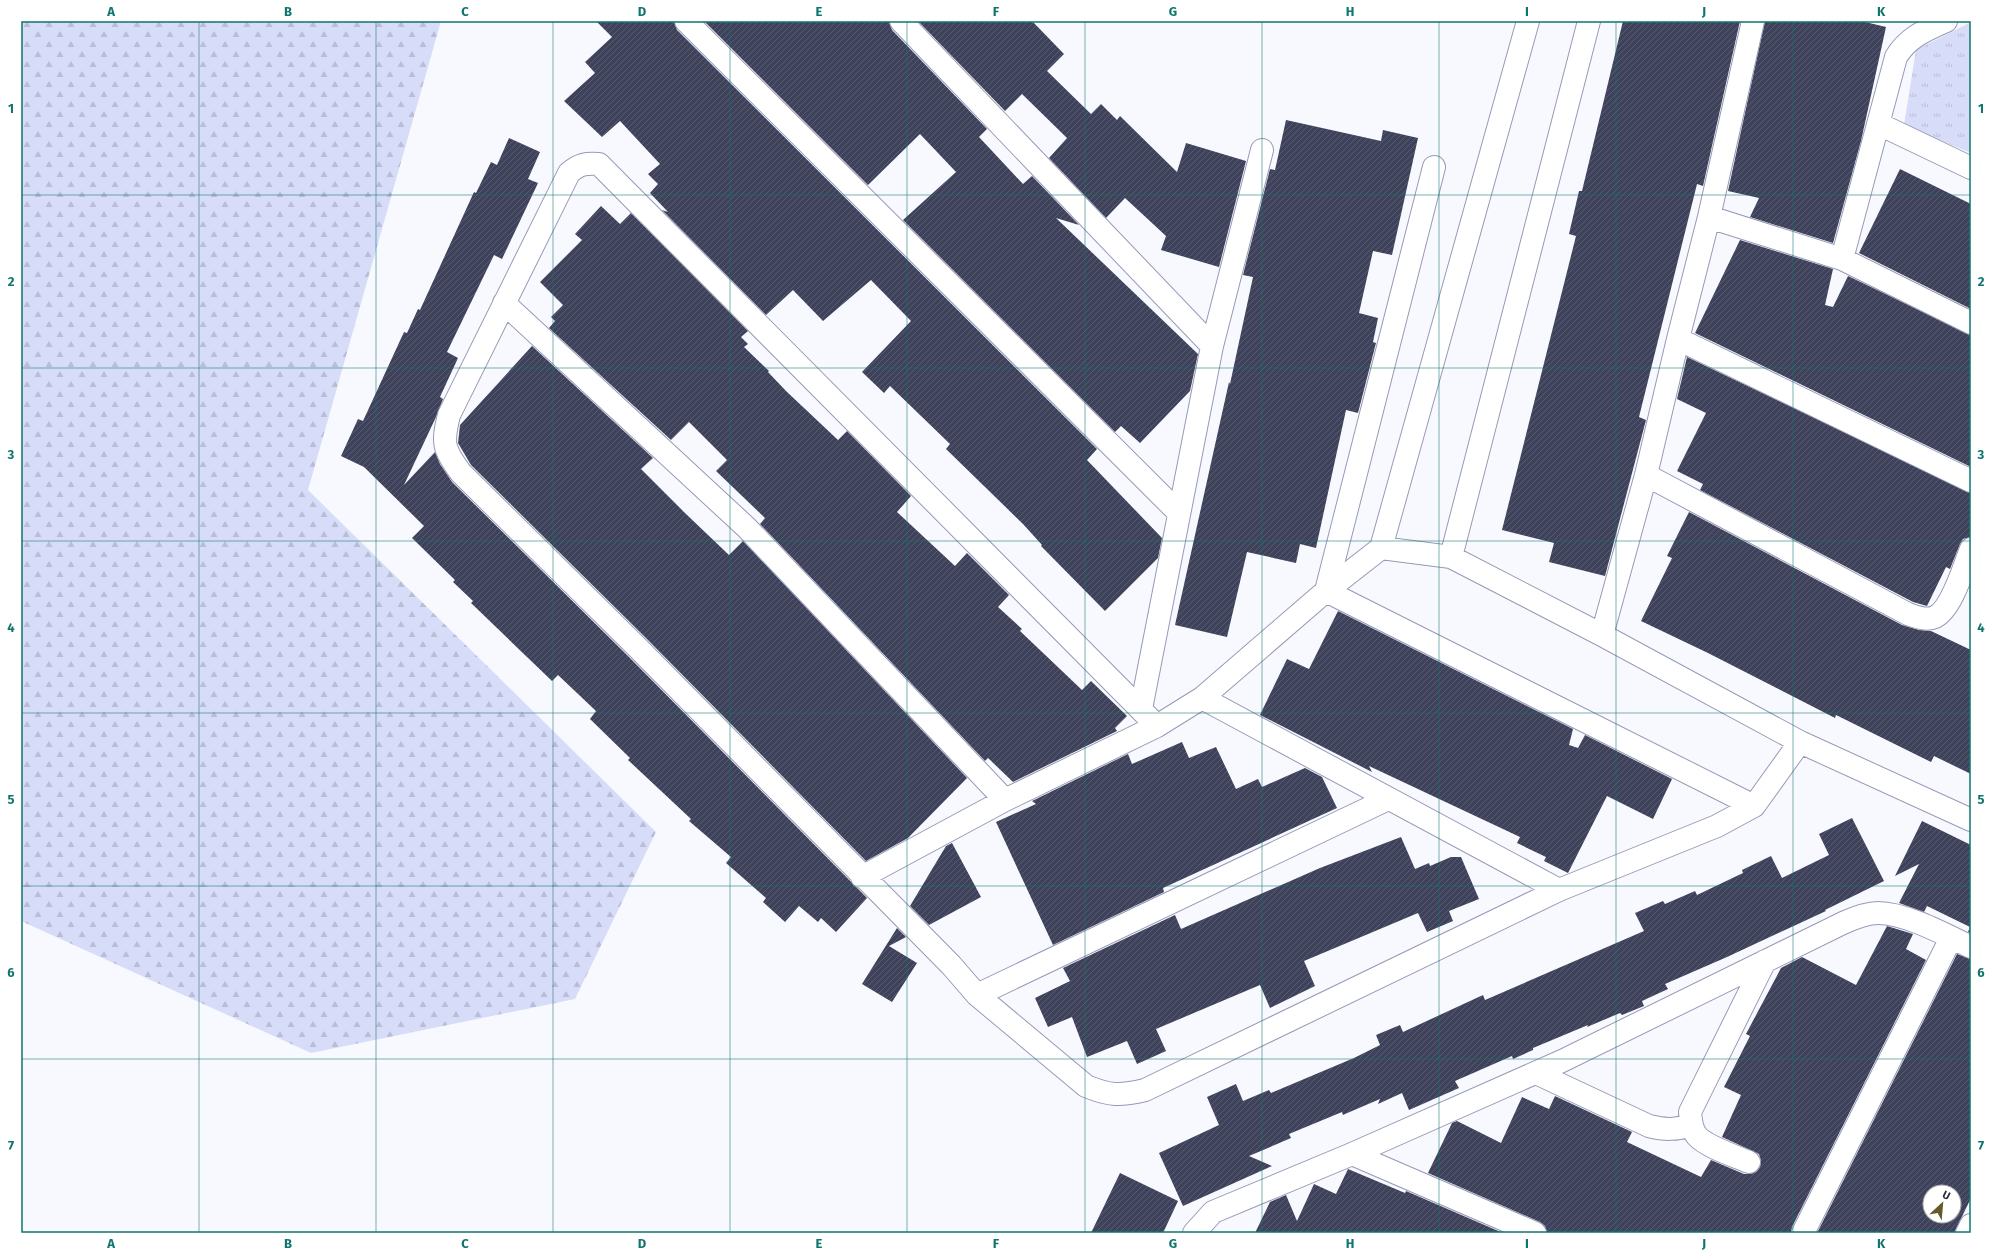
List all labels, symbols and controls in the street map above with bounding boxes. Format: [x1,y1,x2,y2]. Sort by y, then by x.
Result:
text: A [106,4,115,19]
text: B [284,4,292,19]
text: C [461,4,469,19]
text: D [638,4,647,19]
text: E [816,4,823,19]
text: F [993,4,1000,19]
text: G [1169,4,1177,19]
text: H [1346,4,1354,19]
text: I [1525,4,1529,19]
text: J [1701,4,1706,19]
text: K [1877,4,1886,19]
text: 1 [8,101,14,116]
text: 1 [1978,101,1984,116]
text: 2 [8,274,15,289]
text: 2 [1978,274,1985,289]
text: 3 [7,447,15,462]
text: 3 [1977,447,1985,462]
text: 4 [7,620,15,635]
text: 4 [1977,620,1985,635]
text: 5 [8,792,15,807]
text: 5 [1978,792,1985,807]
text: 6 [7,965,15,980]
text: 6 [1977,965,1985,980]
text: 7 [8,1138,14,1153]
text: 7 [1978,1138,1984,1153]
north arrow [1922,1184,1962,1224]
text: U [1940,1188,1952,1203]
text: A [106,1236,115,1251]
text: B [284,1236,292,1251]
text: C [461,1236,469,1251]
text: D [638,1236,647,1251]
text: E [816,1236,823,1251]
text: F [993,1236,1000,1251]
text: G [1169,1236,1177,1251]
text: H [1346,1236,1354,1251]
text: I [1525,1236,1529,1251]
text: J [1701,1236,1706,1251]
text: K [1877,1236,1886,1251]

